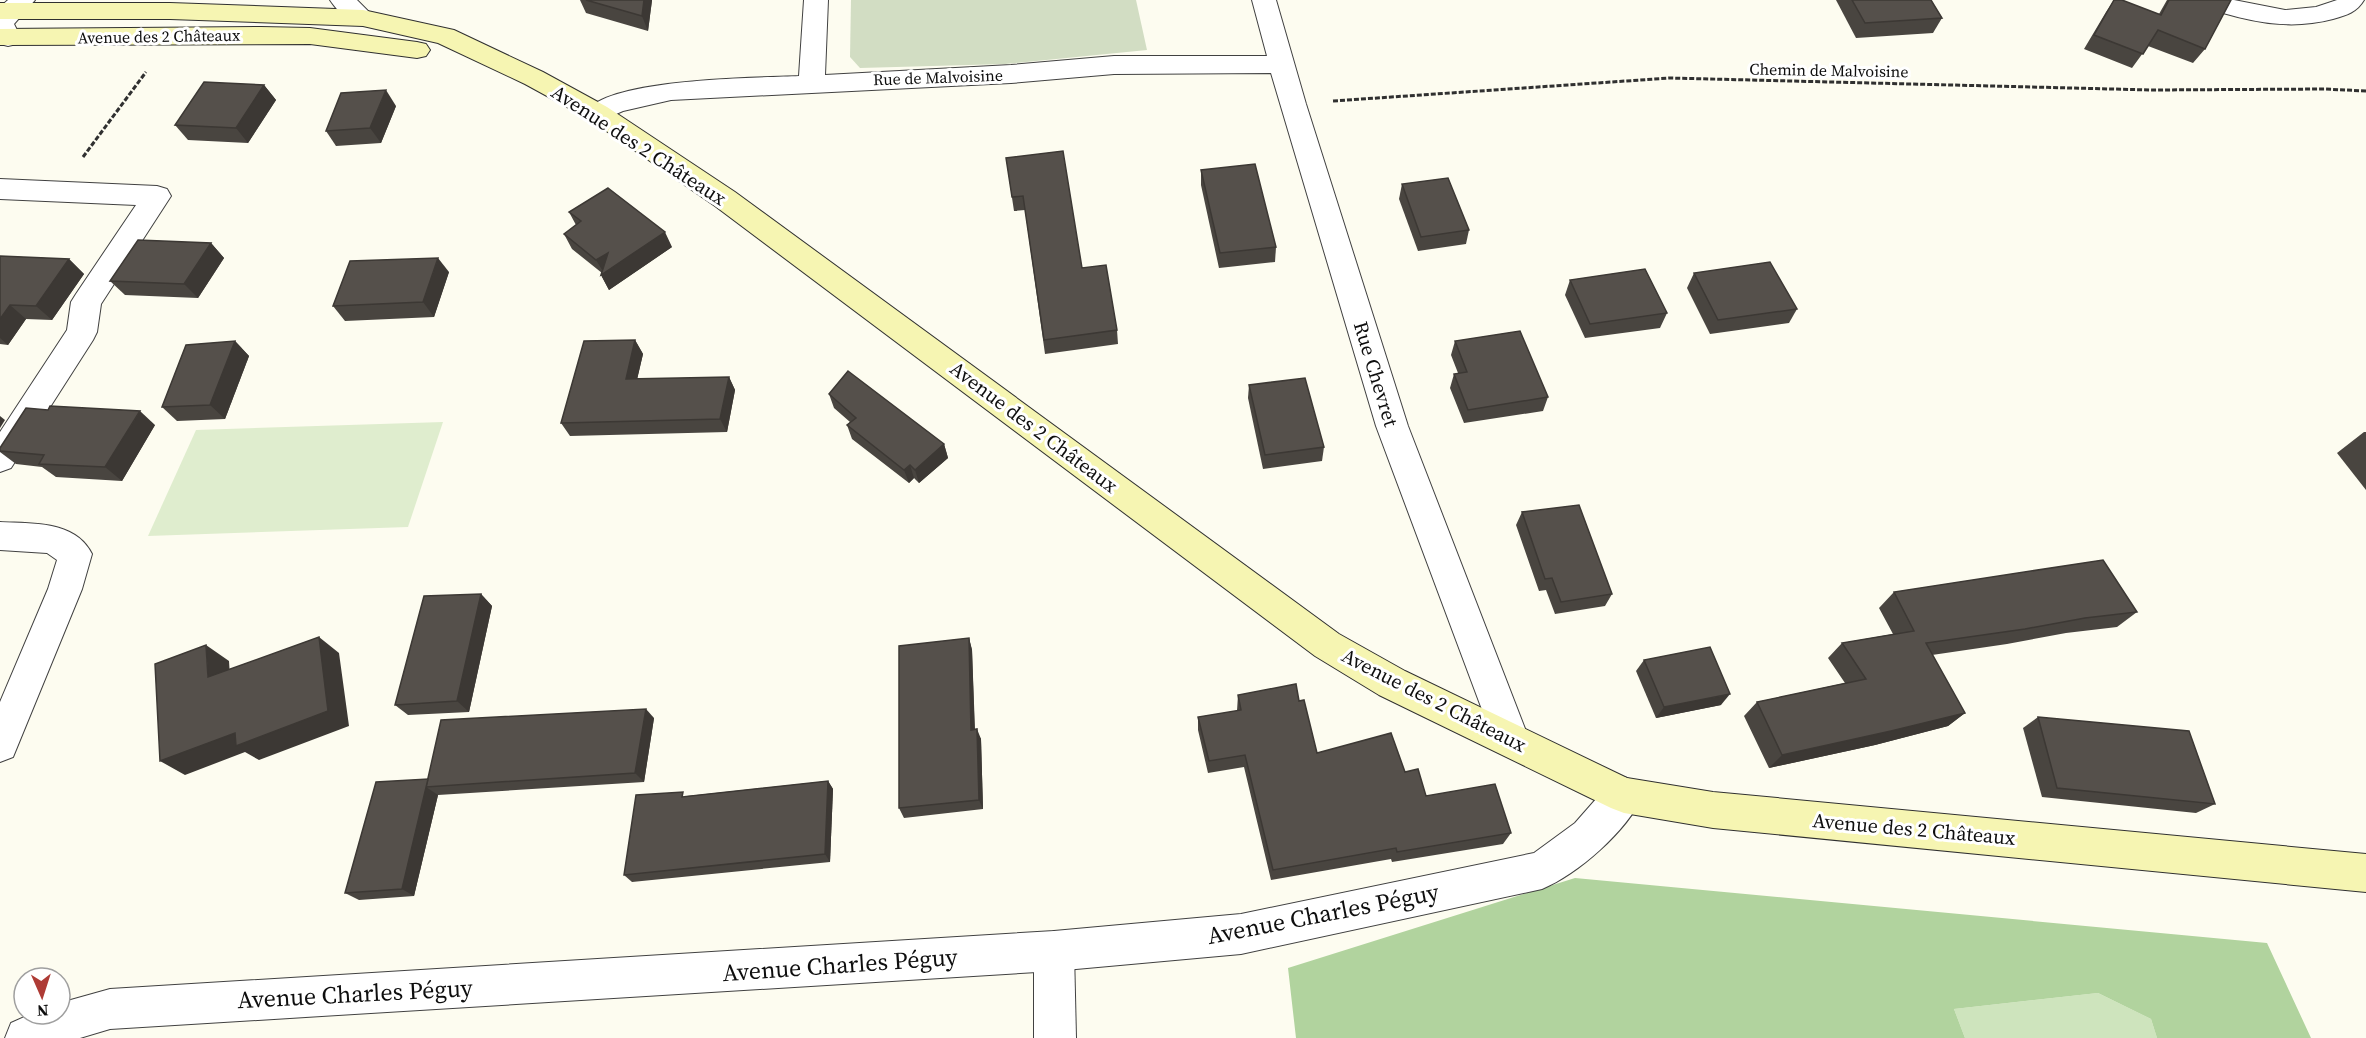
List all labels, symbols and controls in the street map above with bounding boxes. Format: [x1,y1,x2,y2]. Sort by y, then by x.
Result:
street label: Avenue des 2 Châteaux [77,24,241,48]
street label: Chemin de Malvoisine [1749,58,1909,82]
street label: Rue de Malvoisine [873,64,1003,90]
street label: Avenue des 2 Châteaux [546,78,732,212]
street label: Rue Chevret [1347,318,1405,431]
street label: Avenue des 2 Châteaux [944,355,1124,500]
street label: Avenue des 2 Châteaux [1337,641,1531,759]
street label: Avenue des 2 Châteaux [1811,806,2017,852]
street label: Avenue Charles Péguy [1204,875,1442,952]
street label: Avenue Charles Péguy [721,940,959,989]
north arrow [12,966,72,1026]
street label: Avenue Charles Péguy [237,971,474,1016]
text: N [36,1000,49,1022]

